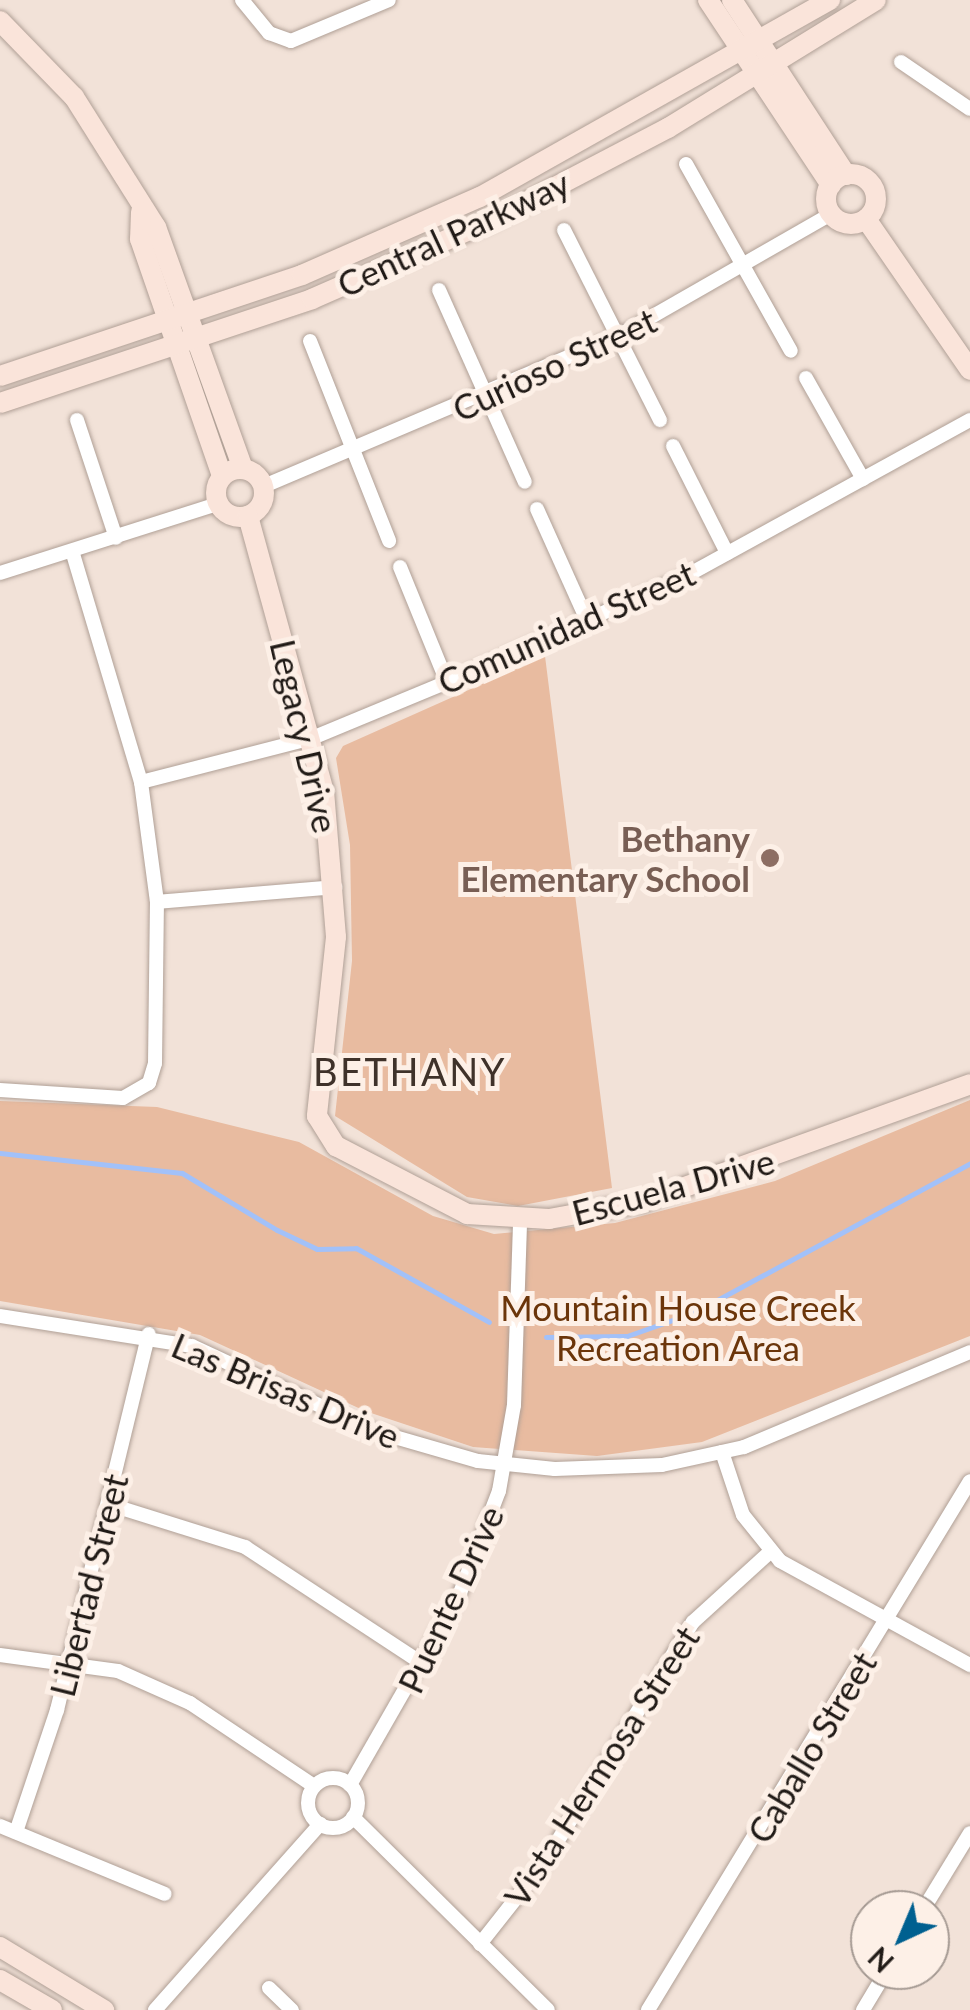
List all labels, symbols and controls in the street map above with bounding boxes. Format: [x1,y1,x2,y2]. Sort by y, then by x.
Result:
street label: Central Parkway [330,161,576,305]
street label: Curioso Street [446,299,662,429]
street label: Comunidad Street [431,552,701,702]
street label: Legacy Drive [262,635,348,837]
place label: Bethany Elementary School [460,817,750,899]
marker: Bethany Elementary School [759,847,781,869]
district label: BETHANY [313,1049,507,1095]
street label: Escuela Drive [567,1139,779,1233]
park label: Mountain House Creek Recreation Area [500,1286,856,1368]
street label: Las Brisas Drive [166,1323,406,1457]
street label: Libertad Street [40,1469,136,1701]
street label: Puente Drive [388,1499,512,1699]
street label: Vista Hermosa Street [495,1618,707,1914]
street label: Caballo Street [738,1644,884,1850]
north arrow [850,1890,950,1990]
text: N [861,1940,900,1980]

